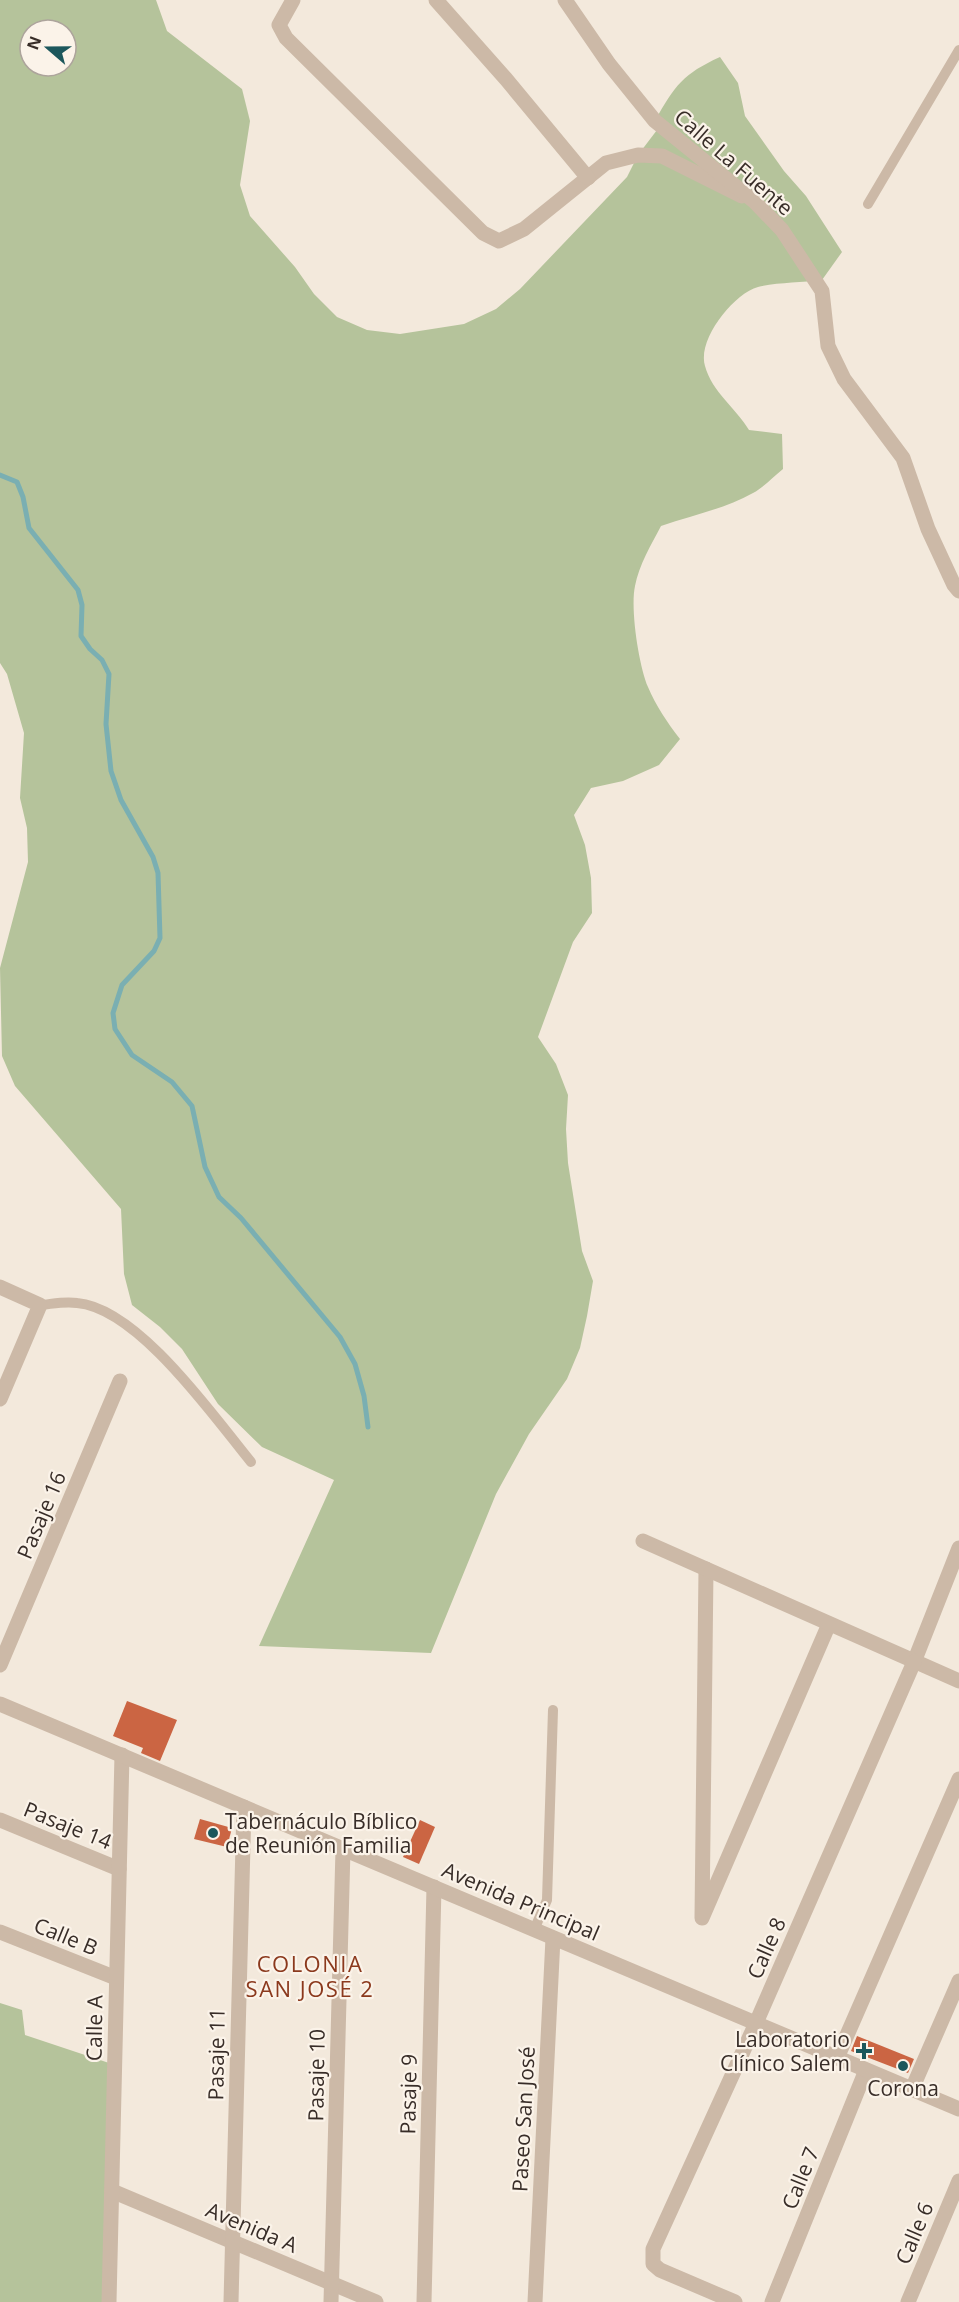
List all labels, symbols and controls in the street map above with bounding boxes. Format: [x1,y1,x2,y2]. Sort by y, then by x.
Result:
north arrow [18,18,78,78]
text: N [21,33,46,53]
street label: Calle La Fuente [669,103,799,221]
street label: Pasaje 16 [10,1467,72,1563]
street label: Pasaje 14 [20,1795,116,1855]
place label: Tabernáculo Bíblico de Reunión Familia [225,1807,417,1859]
marker: Tabernáculo Bíblico de Reunión Familia [206,1826,220,1840]
street label: Avenida Principal [438,1855,604,1947]
street label: Calle B [30,1911,102,1961]
street label: Calle 8 [740,1913,792,1983]
district label: COLONIA SAN JOSÉ 2 [246,1948,374,2003]
street label: Calle A [79,1994,109,2061]
street label: Pasaje 11 [201,2007,231,2101]
place label: Laboratorio Clínico Salem [720,2025,850,2077]
street label: Pasaje 10 [301,2028,331,2122]
marker: Laboratorio Clínico Salem [855,2042,873,2060]
street label: Paseo San José [505,2045,541,2193]
street label: Pasaje 9 [393,2053,423,2135]
marker: Corona [896,2059,910,2073]
place label: Corona [867,2074,939,2102]
street label: Calle 7 [775,2143,825,2213]
street label: Avenida A [202,2195,303,2259]
street label: Calle 6 [888,2198,940,2268]

